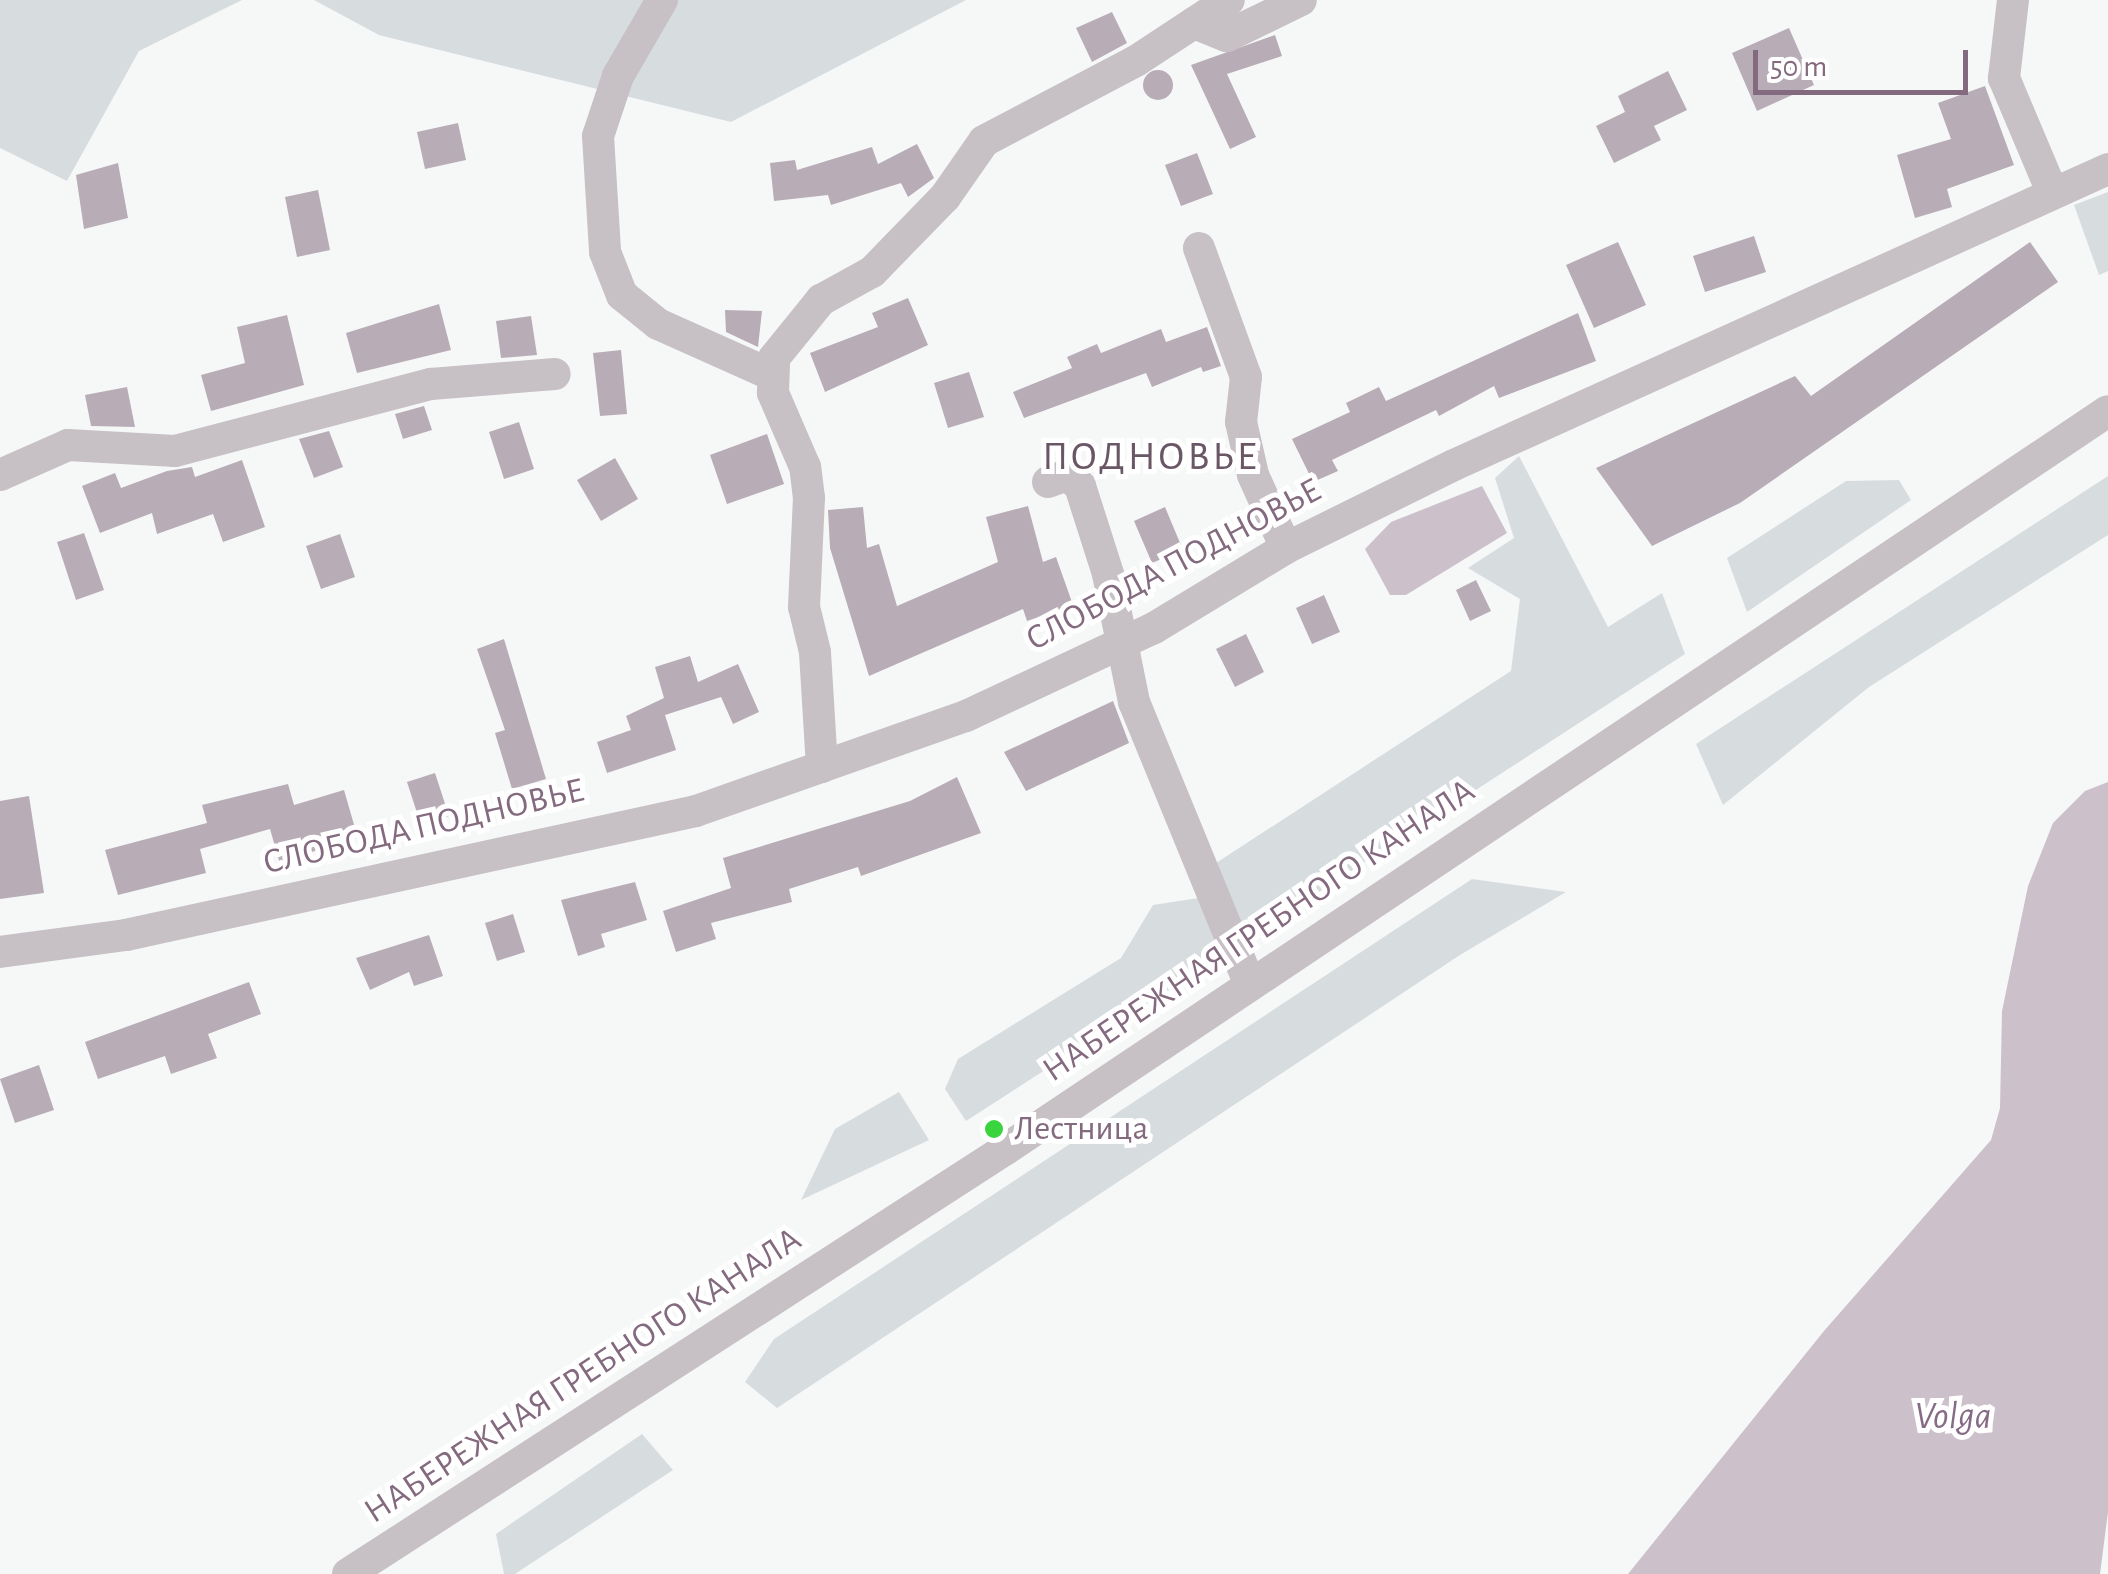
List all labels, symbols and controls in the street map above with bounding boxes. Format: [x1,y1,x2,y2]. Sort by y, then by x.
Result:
scale bar [1758,30,1973,92]
text: 50 m [1770,52,1827,82]
district label: ПОДНОВЬЕ [1042,433,1260,481]
street label: СЛОБОДА ПОДНОВЬЕ [1019,469,1329,661]
street label: СЛОБОДА ПОДНОВЬЕ [259,770,589,884]
street label: НАБЕРЕЖНАЯ ГРЕБНОГО КАНАЛА [1035,770,1483,1092]
place label: Лестница [1014,1108,1148,1150]
marker: Лестница [983,1118,1005,1140]
street label: НАБЕРЕЖНАЯ ГРЕБНОГО КАНАЛА [357,1219,809,1533]
water label: Volga [1915,1395,1991,1441]

